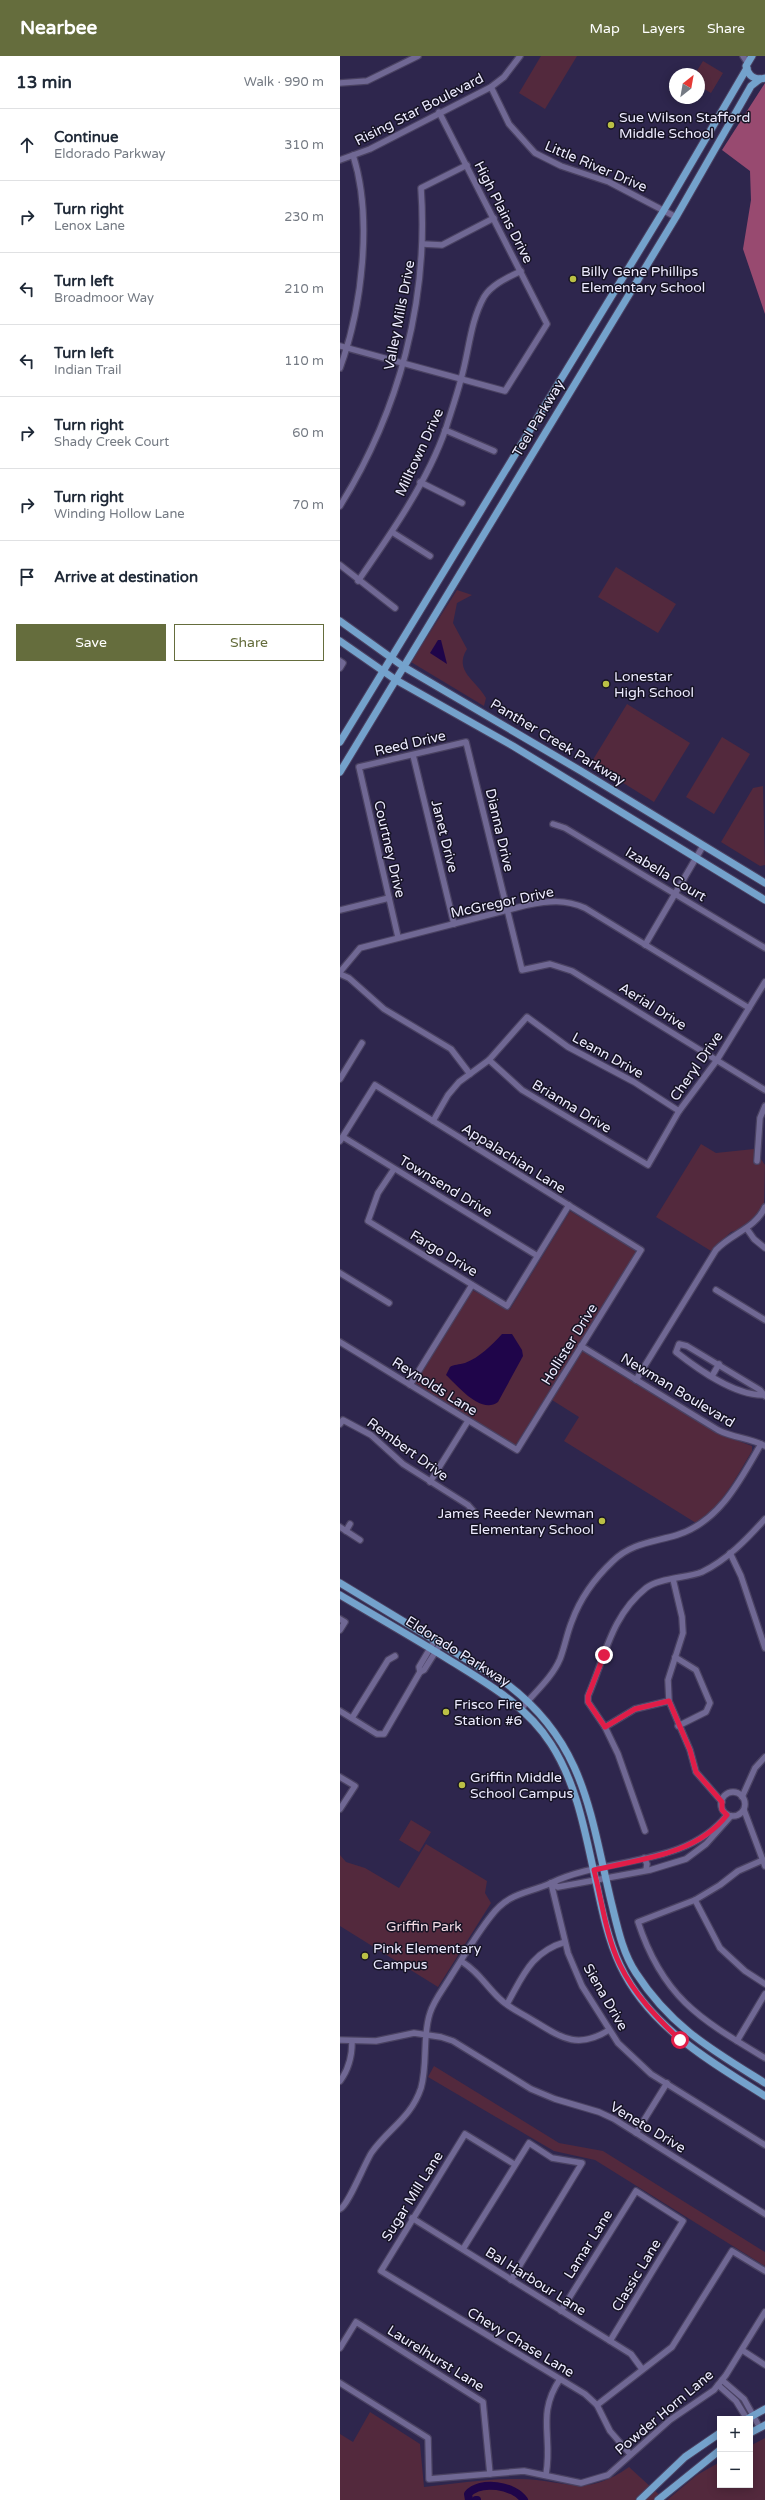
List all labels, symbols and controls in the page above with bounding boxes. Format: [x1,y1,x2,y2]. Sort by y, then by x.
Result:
text: Nearbee [20,17,97,39]
text: Map [590,20,620,37]
text: Layers [642,20,685,37]
text: Share [707,20,745,37]
north arrow [669,68,705,104]
street label: Rising Star Boulevard [352,70,487,149]
text: 13 min [16,72,72,93]
text: Walk · 990 m [244,74,324,90]
place label: Sue Wilson Stafford Middle School [619,109,750,142]
marker: Sue Wilson Stafford Middle School [606,120,616,130]
text: Continue [54,128,118,146]
icon: ahead [16,134,38,156]
text: 310 m [284,137,324,153]
street label: Little River Drive [542,137,650,196]
text: Eldorado Parkway [54,146,166,162]
street label: High Plains Drive [470,158,537,266]
text: Turn right [54,200,124,218]
icon: right [16,206,38,228]
text: 230 m [284,209,324,225]
text: Lenox Lane [54,218,125,234]
street label: Valley Mills Drive [381,259,418,371]
place label: Billy Gene Phillips Elementary School [581,263,705,296]
text: Turn left [54,272,114,290]
marker: Billy Gene Phillips Elementary School [568,274,578,284]
icon: left [16,278,38,300]
text: 210 m [284,281,324,297]
text: Broadmoor Way [54,290,154,306]
text: Turn left [54,344,114,362]
icon: left [16,350,38,372]
text: 110 m [284,353,324,369]
text: Indian Trail [54,362,121,378]
street label: Teel Parkway [509,376,568,460]
street label: Milltown Drive [392,405,447,499]
text: Turn right [54,416,124,434]
icon: right [16,422,38,444]
text: 60 m [292,425,324,441]
text: Shady Creek Court [54,434,169,450]
text: Turn right [54,488,124,506]
icon: right [16,494,38,516]
text: 70 m [292,497,324,513]
text: Winding Hollow Lane [54,506,185,522]
icon: arrive [16,566,38,588]
text: Arrive at destination [54,568,198,586]
button: Save [16,624,166,661]
button: Share [174,624,324,661]
place label: Lonestar High School [614,668,694,701]
marker: Lonestar High School [601,679,611,689]
street label: Panther Creek Parkway [487,695,629,790]
street label: Reed Drive [373,727,448,760]
street label: Dianna Drive [482,787,517,873]
street label: Janet Drive [427,798,462,874]
street label: Courtney Drive [370,799,409,899]
street label: Izabella Court [622,844,710,906]
street label: McGregor Drive [449,883,555,922]
street label: Aerial Drive [616,979,690,1034]
street label: Cheryl Drive [666,1028,727,1104]
street label: Leann Drive [569,1029,647,1082]
street label: Brianna Drive [529,1076,614,1137]
street label: Appalachian Lane [459,1120,569,1197]
street label: Townsend Drive [396,1152,496,1221]
street label: Fargo Drive [407,1227,481,1280]
street label: Hollister Drive [538,1300,601,1388]
street label: Newman Boulevard [618,1350,738,1431]
street label: Reynolds Lane [389,1353,481,1419]
street label: Rembert Drive [364,1414,452,1485]
place label: James Reeder Newman Elementary School [438,1505,594,1538]
marker: James Reeder Newman Elementary School [597,1516,607,1526]
street label: Eldorado Parkway [402,1612,514,1691]
route end [595,1646,613,1664]
place label: Frisco Fire Station #6 [454,1696,522,1729]
marker: Frisco Fire Station #6 [441,1707,451,1717]
place label: Griffin Middle School Campus [470,1769,574,1802]
marker: Griffin Middle School Campus [457,1780,467,1790]
park label: Griffin Park [386,1918,462,1935]
place label: Pink Elementary Campus [373,1940,482,1973]
marker: Pink Elementary Campus [360,1951,370,1961]
street label: Siena Drive [580,1961,632,2034]
route start [671,2031,689,2049]
street label: Veneto Drive [607,2098,689,2157]
street label: Sugar Mill Lane [378,2148,447,2244]
street label: Lamar Lane [561,2207,616,2282]
street label: Classic Lane [608,2236,665,2315]
street label: Bal Harbour Lane [482,2244,589,2319]
street label: Chevy Chase Lane [464,2304,577,2381]
street label: Laurelhurst Lane [384,2322,488,2395]
street label: Powder Horn Lane [612,2366,717,2458]
map controls [717,2416,753,2488]
button: + [717,2416,753,2452]
button: − [717,2452,753,2488]

